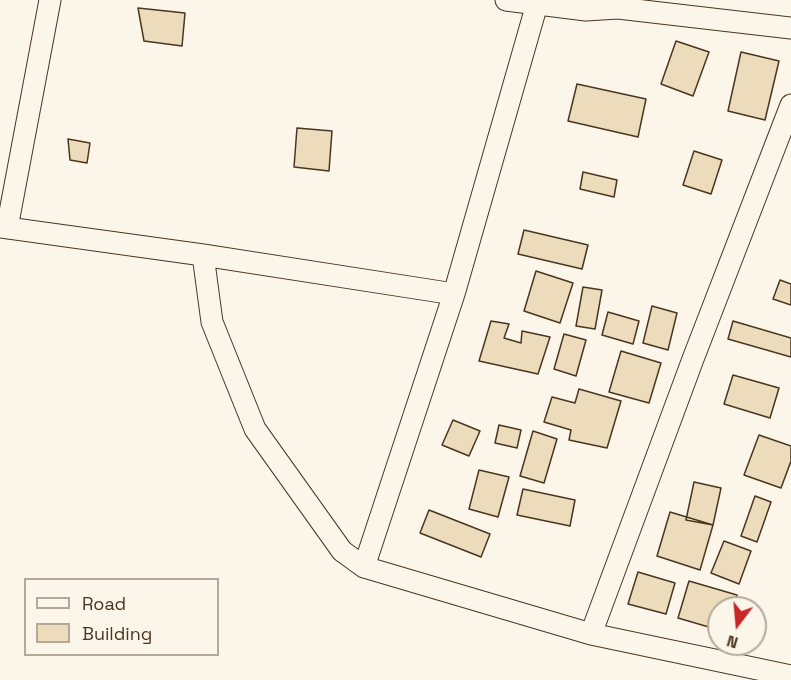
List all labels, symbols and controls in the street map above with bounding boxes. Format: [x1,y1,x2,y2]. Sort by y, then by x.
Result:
legend [24,578,219,656]
text: Road [82,592,126,615]
north arrow [707,596,767,656]
text: Building [82,622,152,645]
text: N [724,630,741,653]

